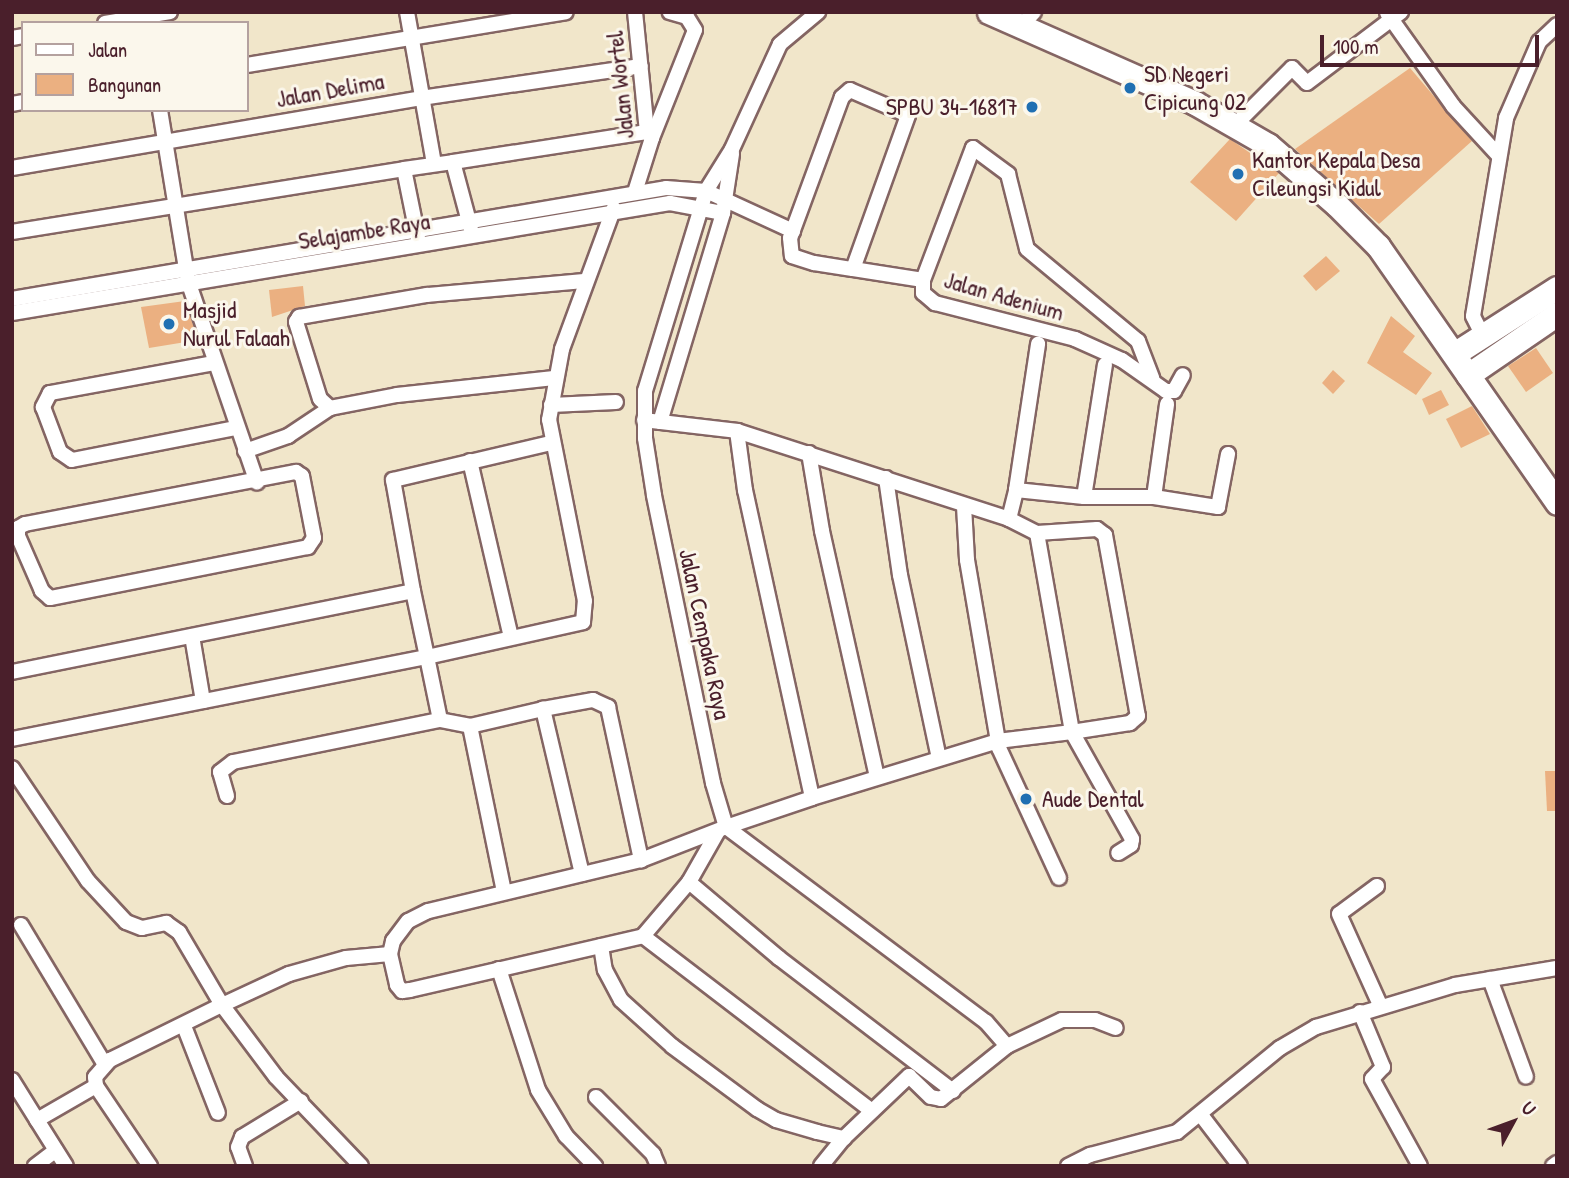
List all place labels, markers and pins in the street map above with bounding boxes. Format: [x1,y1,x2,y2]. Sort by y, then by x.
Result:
place label: SD Negeri Cipicung 02 [1144,60,1246,116]
marker: SD Negeri Cipicung 02 [1122,80,1138,96]
place label: SPBU 34-16817 [886,93,1018,121]
marker: SPBU 34-16817 [1024,99,1040,115]
place label: Kantor Kepala Desa Cileungsi Kidul [1252,146,1420,202]
marker: Kantor Kepala Desa Cileungsi Kidul [1230,166,1246,182]
place label: Masjid Nurul Falaah [183,296,290,352]
marker: Masjid Nurul Falaah [161,316,177,332]
place label: Aude Dental [1042,785,1144,813]
marker: Aude Dental [1016,789,1036,809]

